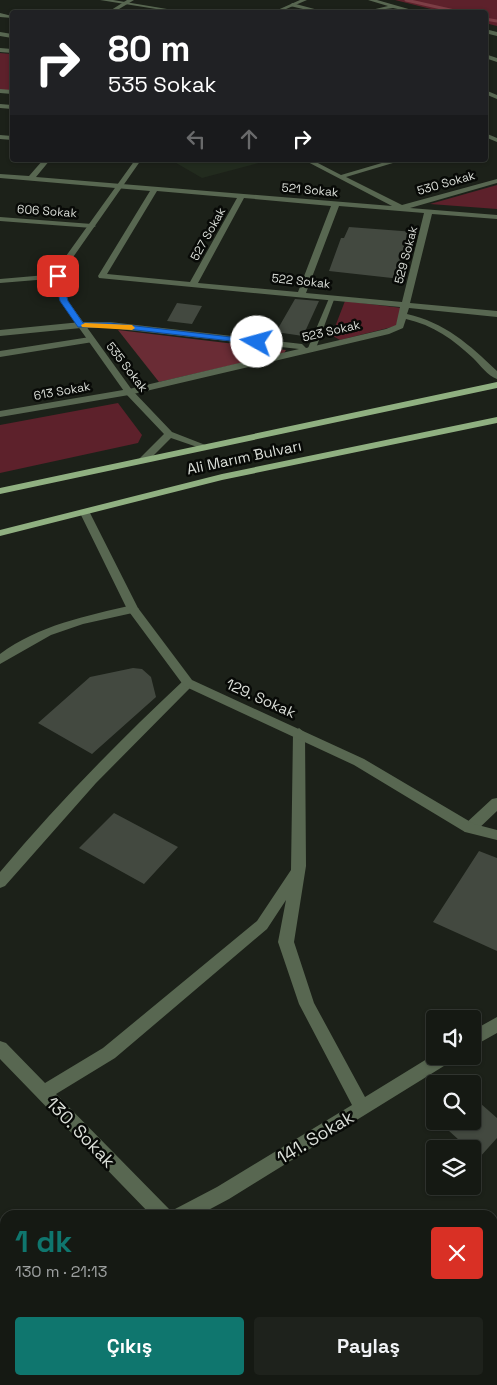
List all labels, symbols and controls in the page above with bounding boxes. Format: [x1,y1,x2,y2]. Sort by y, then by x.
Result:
text: 80 m [108,27,190,71]
icon: right [25,30,90,95]
text: 535 Sokak [108,70,216,98]
icon: left [182,125,210,153]
icon: ahead [235,125,263,153]
icon: right [288,125,316,153]
street label: 530 Sokak [415,167,477,199]
street label: 521 Sokak [281,180,340,200]
street label: 606 Sokak [17,201,78,221]
street label: 527 Sokak [187,204,229,263]
street label: 529 Sokak [391,224,422,286]
pin [37,255,79,297]
icon: arrive [44,262,72,290]
street label: 522 Sokak [271,270,332,292]
position arrow [230,315,282,367]
street label: 523 Sokak [300,316,362,345]
street label: 535 Sokak [102,339,152,396]
street label: 613 Sokak [32,378,92,404]
street label: Ali Marım Bulvarı [185,436,303,478]
street label: 129. Sokak [223,674,299,722]
map controls [426,1010,481,1195]
button: sound [426,1010,481,1065]
button: search [426,1075,481,1130]
street label: 130. Sokak [42,1092,121,1173]
street label: 141. Sokak [272,1105,358,1169]
button: layers [426,1140,481,1195]
text: 1 dk [15,1222,72,1261]
button: close [431,1227,483,1279]
text: 130 m · 21:13 [15,1261,107,1282]
button: Çıkış [15,1317,244,1375]
button: Paylaş [254,1317,483,1375]

